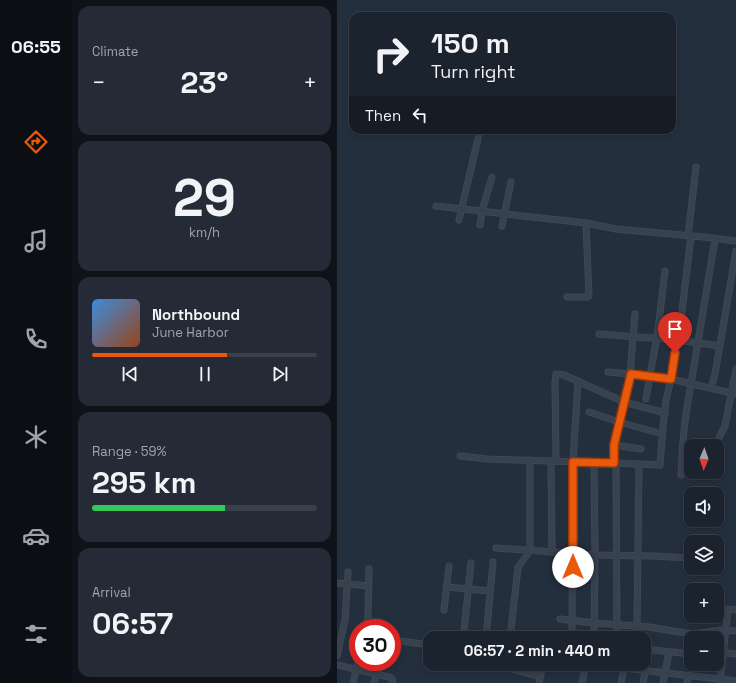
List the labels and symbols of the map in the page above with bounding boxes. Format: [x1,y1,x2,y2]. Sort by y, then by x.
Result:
pin [658,312,692,353]
north arrow [684,439,724,479]
position arrow [552,546,594,588]
speed limit sign: 30 [349,619,401,671]

